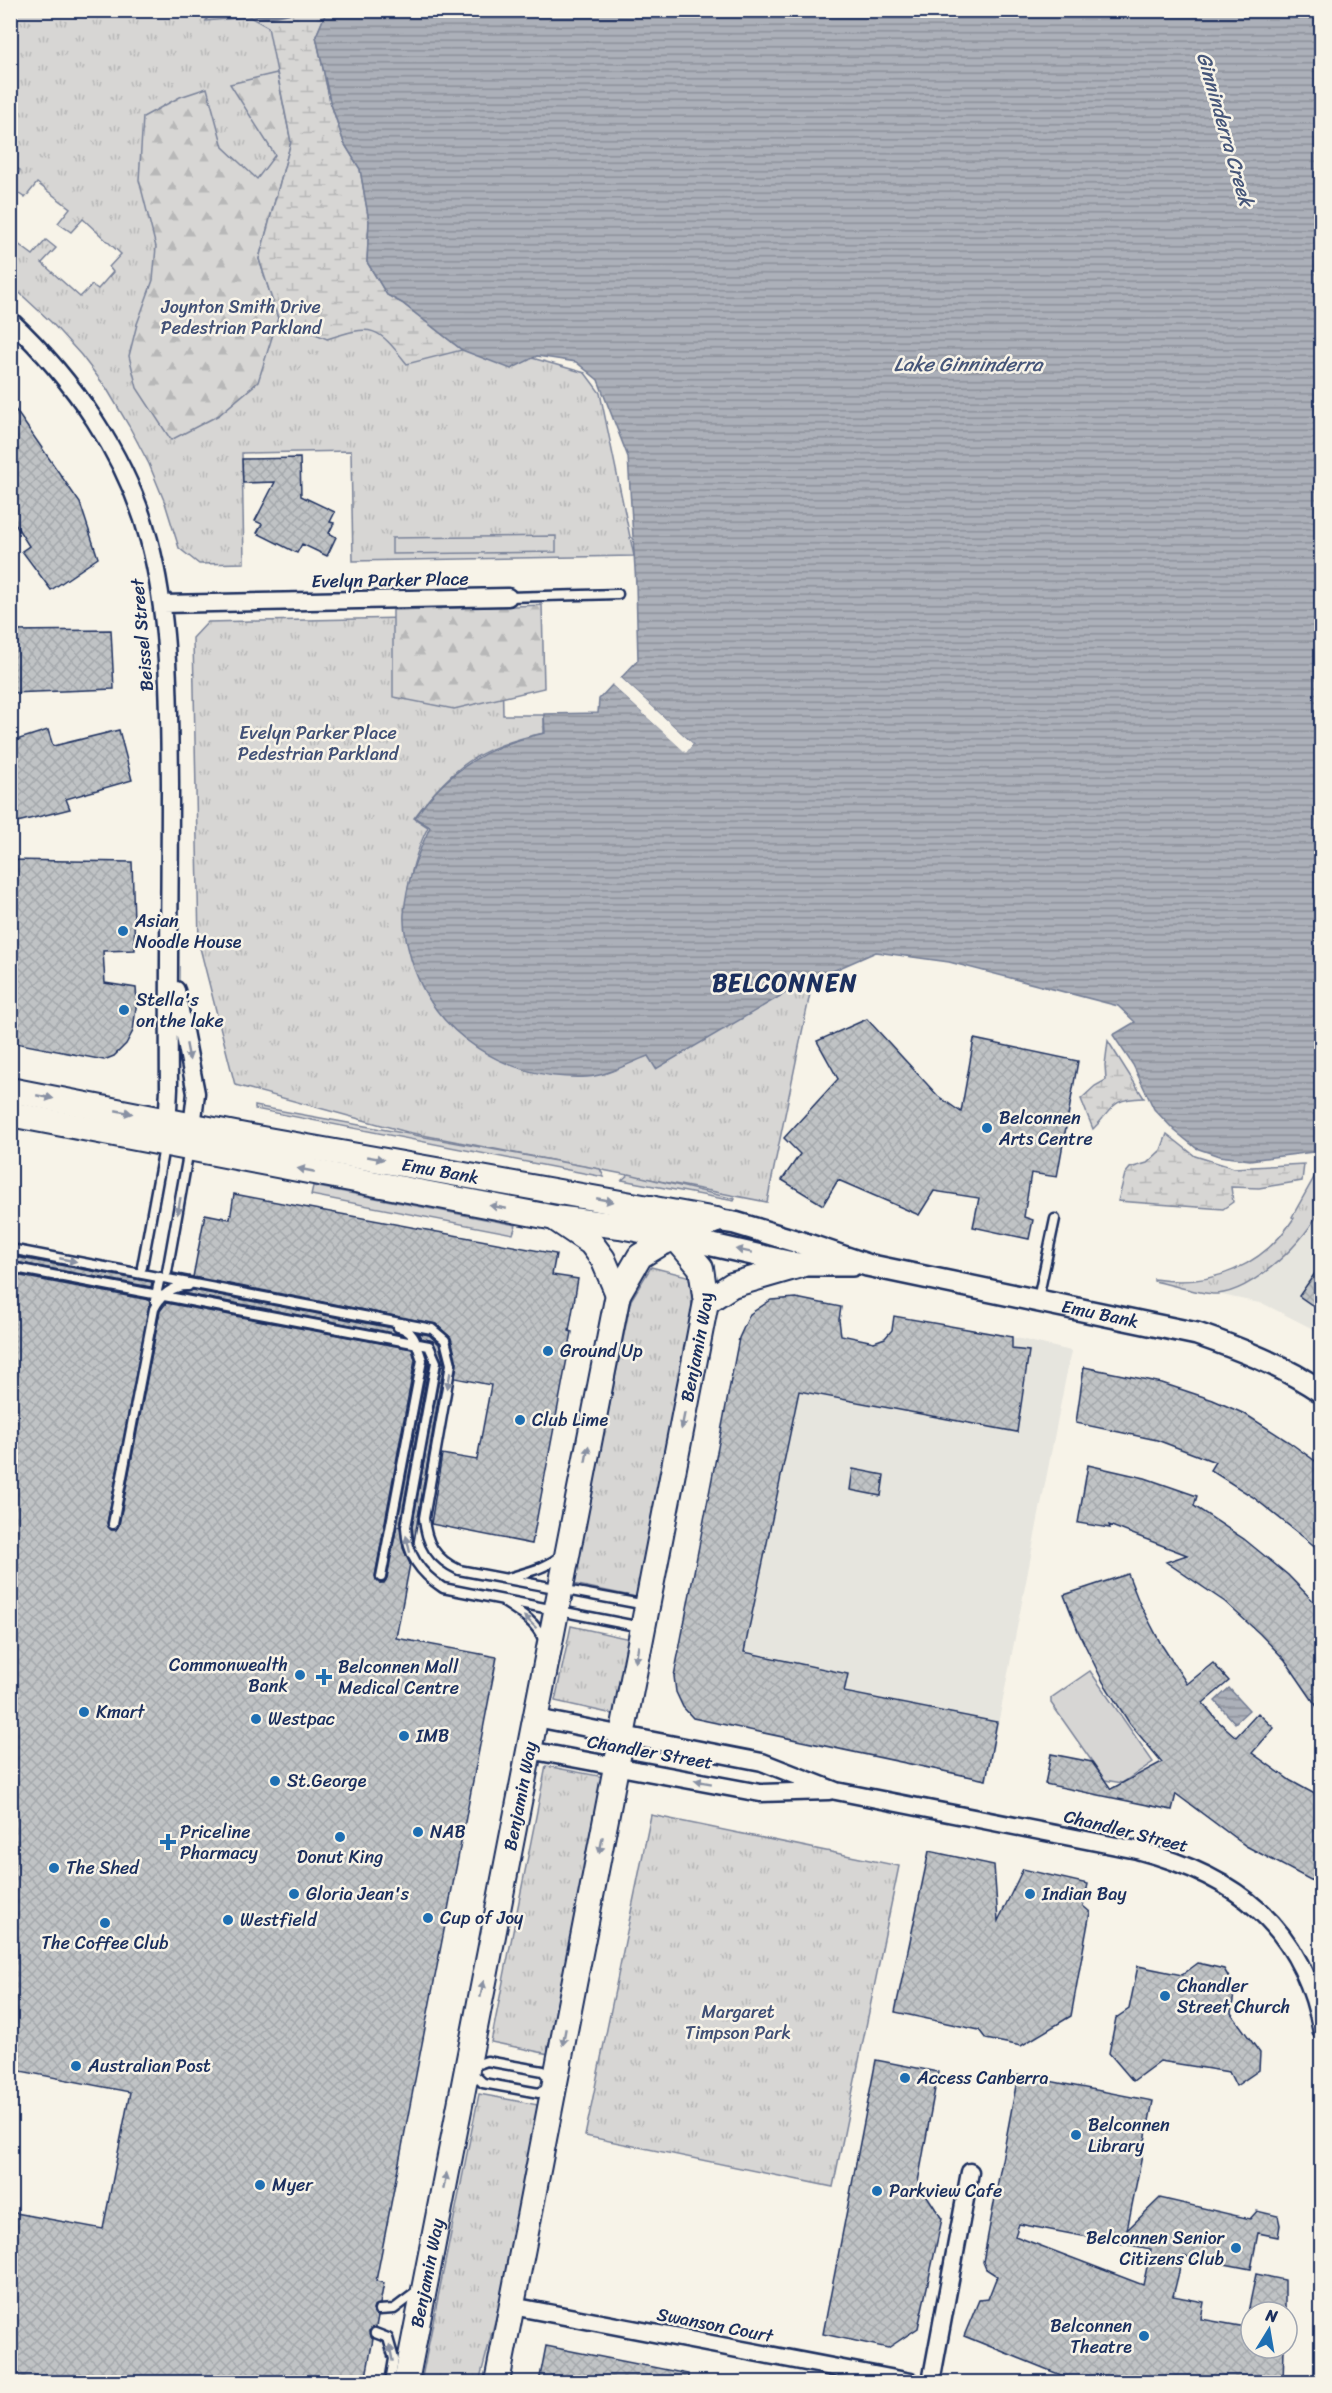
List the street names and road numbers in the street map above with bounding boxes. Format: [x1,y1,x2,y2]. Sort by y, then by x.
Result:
street label: Evelyn Parker Place [311,563,469,597]
street label: Beissel Street [121,577,163,693]
street label: Emu Bank [399,1148,482,1193]
street label: Benjamin Way [671,1290,722,1405]
street label: Emu Bank [1059,1290,1142,1337]
street label: Chandler Street [585,1725,715,1779]
street label: Benjamin Way [494,1738,547,1853]
street label: Chandler Street [1060,1800,1192,1862]
street label: Benjamin Way [401,2215,454,2330]
street label: Swanson Court [654,2298,777,2352]

